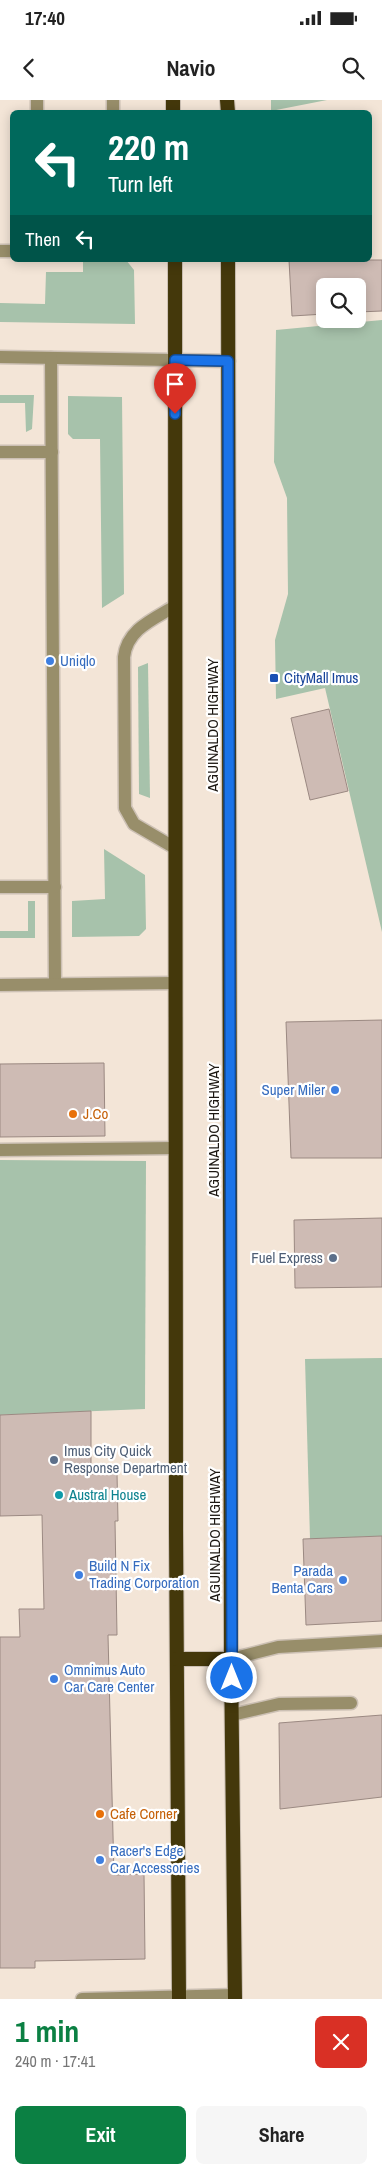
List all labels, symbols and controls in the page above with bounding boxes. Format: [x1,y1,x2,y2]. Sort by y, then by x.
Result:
text: 17:40 [25,5,65,31]
text: Navio [166,53,216,83]
icon: back [15,54,43,82]
icon: search [339,54,367,82]
text: 220 m [108,124,189,171]
icon: left [25,130,90,195]
text: Turn left [108,169,173,199]
icon: left [71,225,99,253]
text: Then [25,226,61,252]
map controls [316,278,366,328]
button: search [316,278,366,328]
pin [154,363,196,414]
icon: arrive [161,370,189,398]
place label: Uniqlo [60,650,96,671]
marker: Uniqlo [44,655,56,667]
street label: AGUINALDO HIGHWAY [202,658,223,793]
place label: CityMall Imus [284,667,359,688]
marker: CityMall Imus [268,672,280,684]
street label: AGUINALDO HIGHWAY [203,1063,224,1198]
place label: Super Miler [261,1079,325,1100]
marker: Super Miler [329,1084,341,1096]
place label: J.Co [83,1103,108,1124]
marker: J.Co [67,1108,79,1120]
place label: Fuel Express [251,1247,323,1268]
marker: Fuel Express [327,1252,339,1264]
place label: Imus City Quick Response Department [64,1440,188,1478]
marker: Imus City Quick Response Department [48,1454,60,1466]
street label: AGUINALDO HIGHWAY [204,1468,225,1603]
place label: Austral House [68,1484,146,1505]
marker: Austral House [53,1489,65,1501]
place label: Build N Fix Trading Corporation [89,1555,199,1593]
place label: Parada Benta Cars [271,1560,333,1598]
marker: Build N Fix Trading Corporation [73,1569,85,1581]
marker: Parada Benta Cars [337,1574,349,1586]
position arrow [205,1651,257,1703]
place label: Omnimus Auto Car Care Center [64,1659,154,1697]
marker: Omnimus Auto Car Care Center [48,1673,60,1685]
place label: Cafe Corner [110,1803,177,1824]
marker: Cafe Corner [94,1808,106,1820]
place label: Racer's Edge Car Accessories [110,1840,200,1878]
marker: Racer's Edge Car Accessories [94,1854,106,1866]
text: 1 min [15,2011,79,2051]
button: close [315,2016,367,2068]
text: 240 m · 17:41 [15,2050,95,2072]
button: Exit [15,2106,186,2164]
button: Share [196,2106,367,2164]

